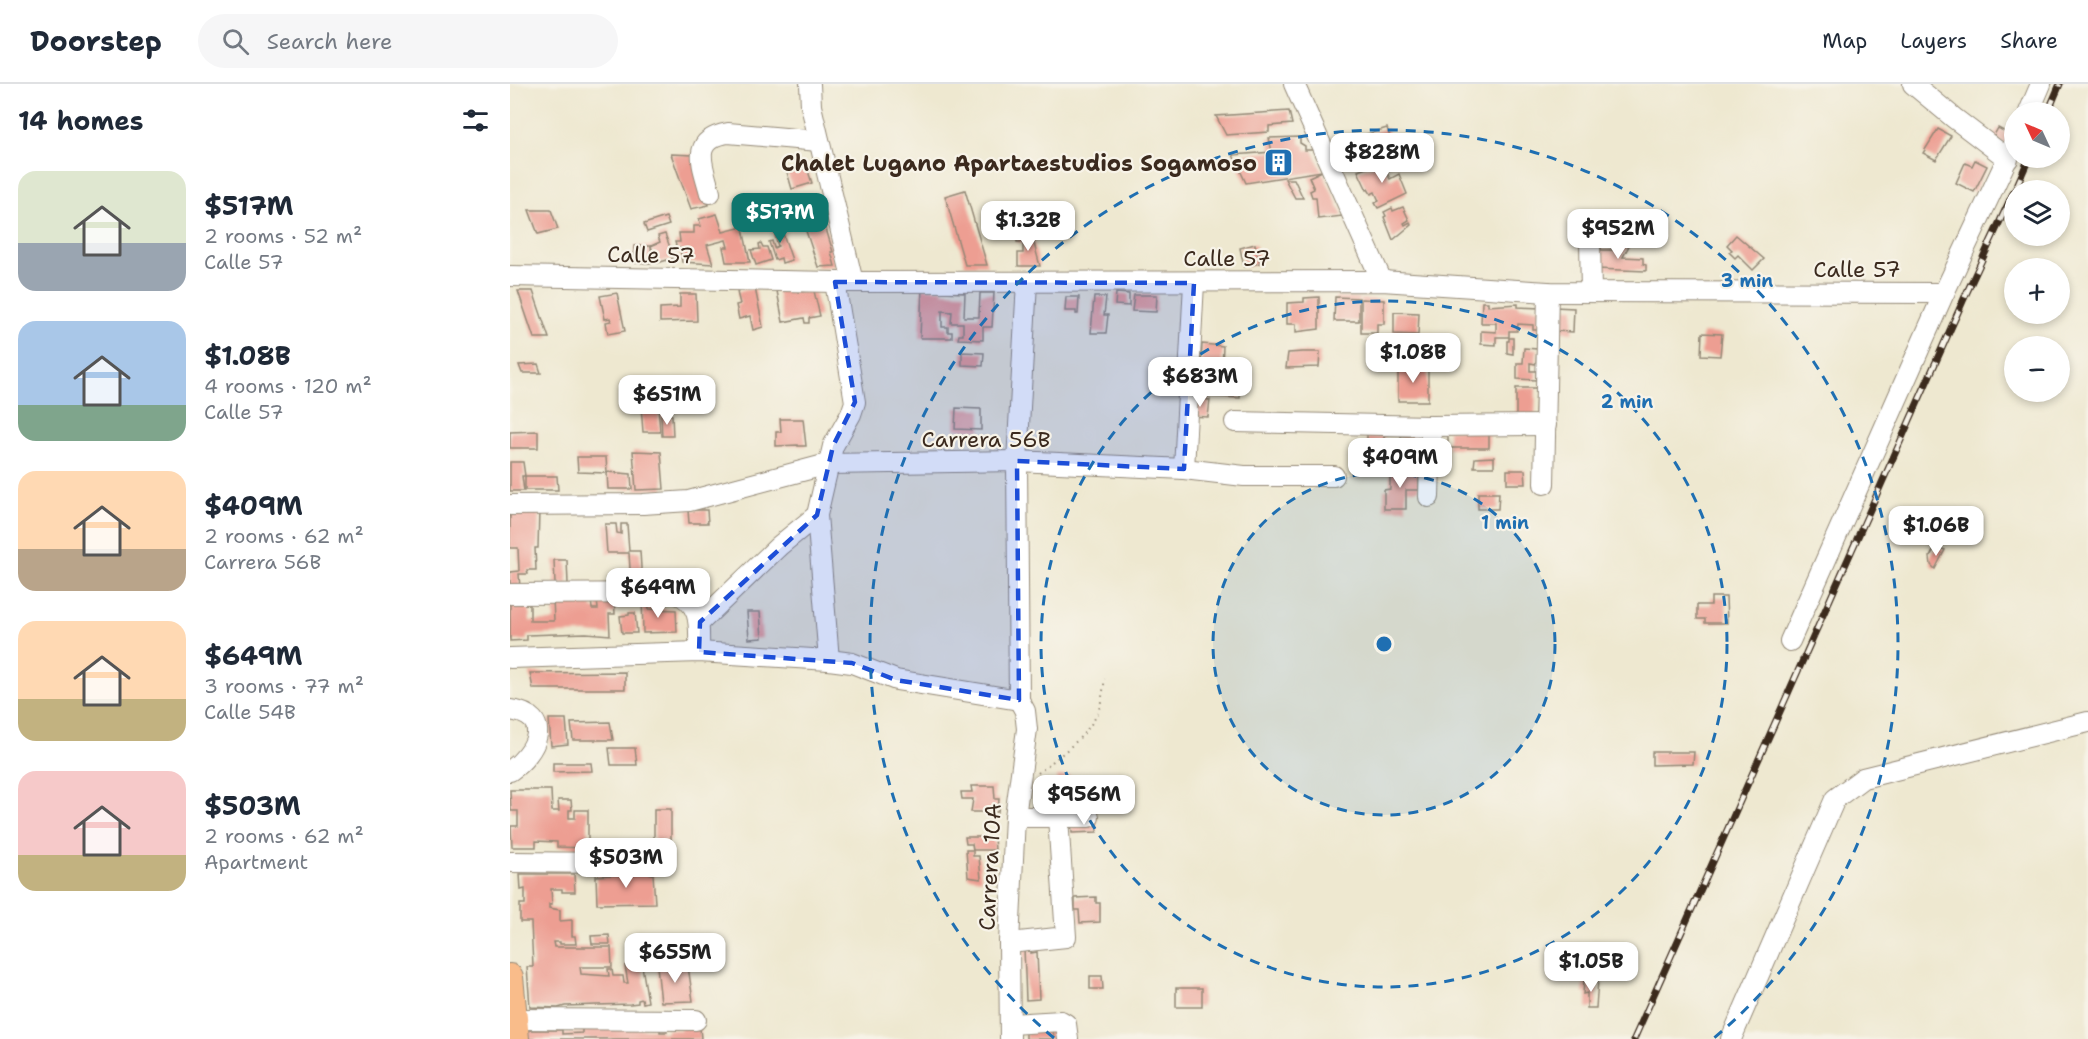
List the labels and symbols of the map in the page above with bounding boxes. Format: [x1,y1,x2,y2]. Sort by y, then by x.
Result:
north arrow [2004,102,2070,168]
pin: $828M [1340,133,1424,184]
building icon: Chalet Lugano Apartaestudios Sogamoso [1262,147,1294,179]
place label: Chalet Lugano Apartaestudios Sogamoso [781,149,1257,178]
pin: $517M [738,193,822,244]
pin: $1.32B [979,201,1077,252]
pin: $952M [1576,209,1660,260]
street label: Calle 57 [607,240,695,270]
street label: Calle 57 [1183,244,1271,273]
street label: Calle 57 [1813,255,1901,284]
text: 3 min [1721,269,1773,293]
pin: $1.08B [1364,333,1462,384]
pin: $683M [1158,357,1242,408]
pin: $651M [625,375,709,426]
text: 2 min [1601,390,1653,414]
street label: Carrera 56B [921,425,1051,454]
pin: $409M [1358,438,1442,489]
pin: $1.06B [1887,506,1985,557]
text: 1 min [1481,511,1529,535]
pin: $649M [616,568,700,619]
centre of rings [1374,634,1394,654]
pin: $956M [1042,775,1126,826]
street label: Carrera 10A [972,803,1008,931]
pin: $503M [584,838,668,889]
pin: $655M [633,933,717,984]
pin: $1.05B [1542,942,1640,993]

